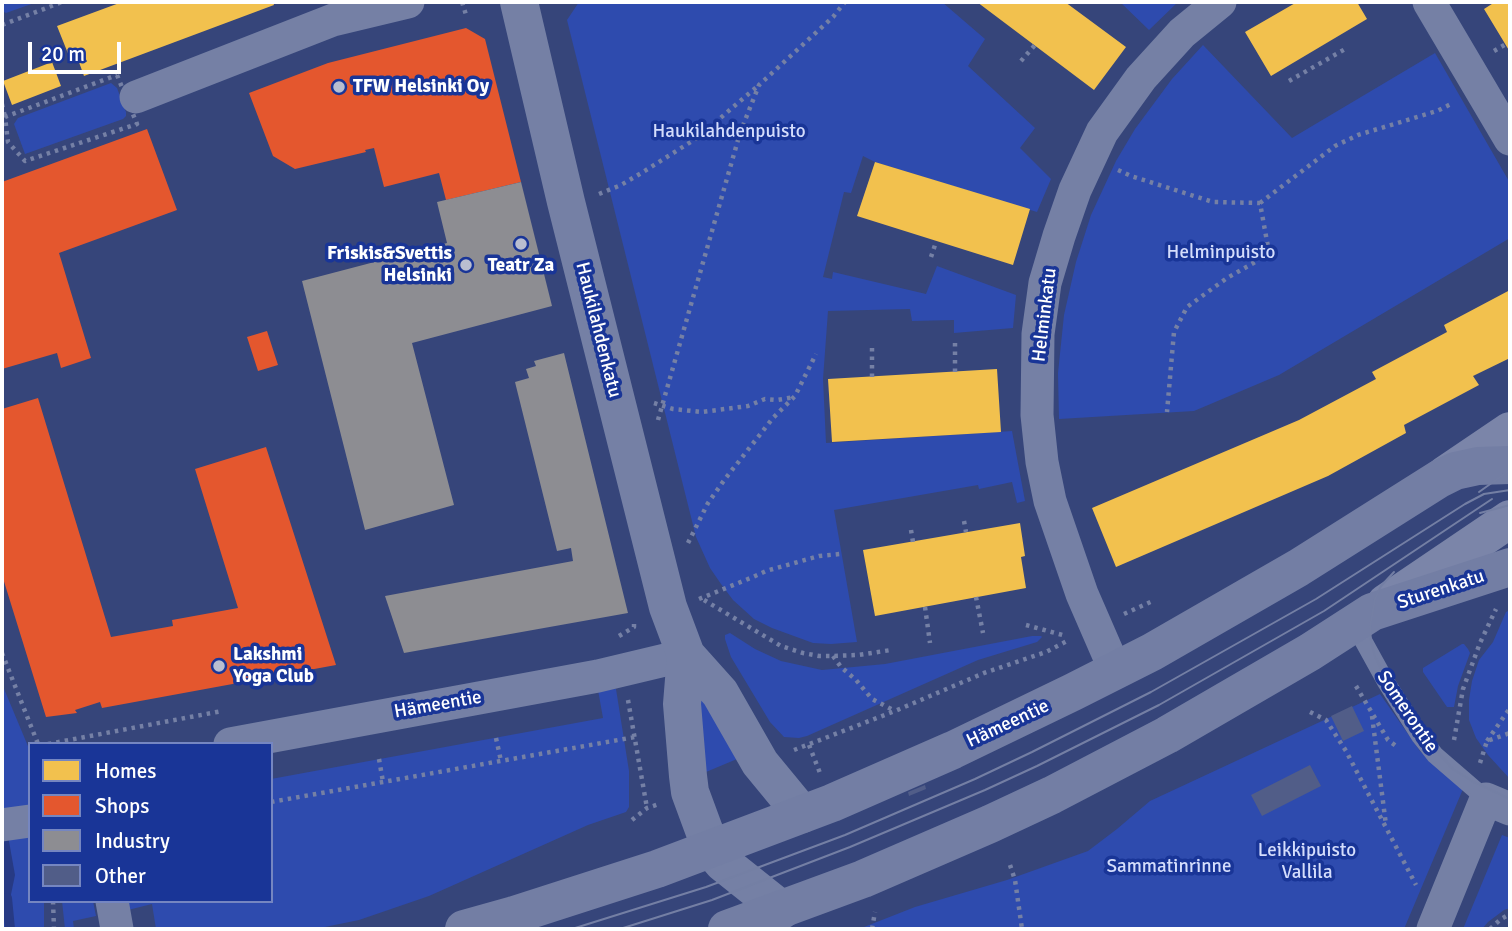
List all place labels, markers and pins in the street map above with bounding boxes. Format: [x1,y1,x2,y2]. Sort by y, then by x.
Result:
place label: TFW Helsinki Oy [353,76,489,98]
marker: TFW Helsinki Oy [331,79,347,95]
marker: Teatr Za [513,236,529,252]
place label: Friskis&Svettis Helsinki [327,243,452,287]
place label: Teatr Za [488,255,554,277]
marker: Friskis&Svettis Helsinki [458,257,474,273]
place label: Lakshmi Yoga Club [233,644,314,688]
marker: Lakshmi Yoga Club [211,658,227,674]

